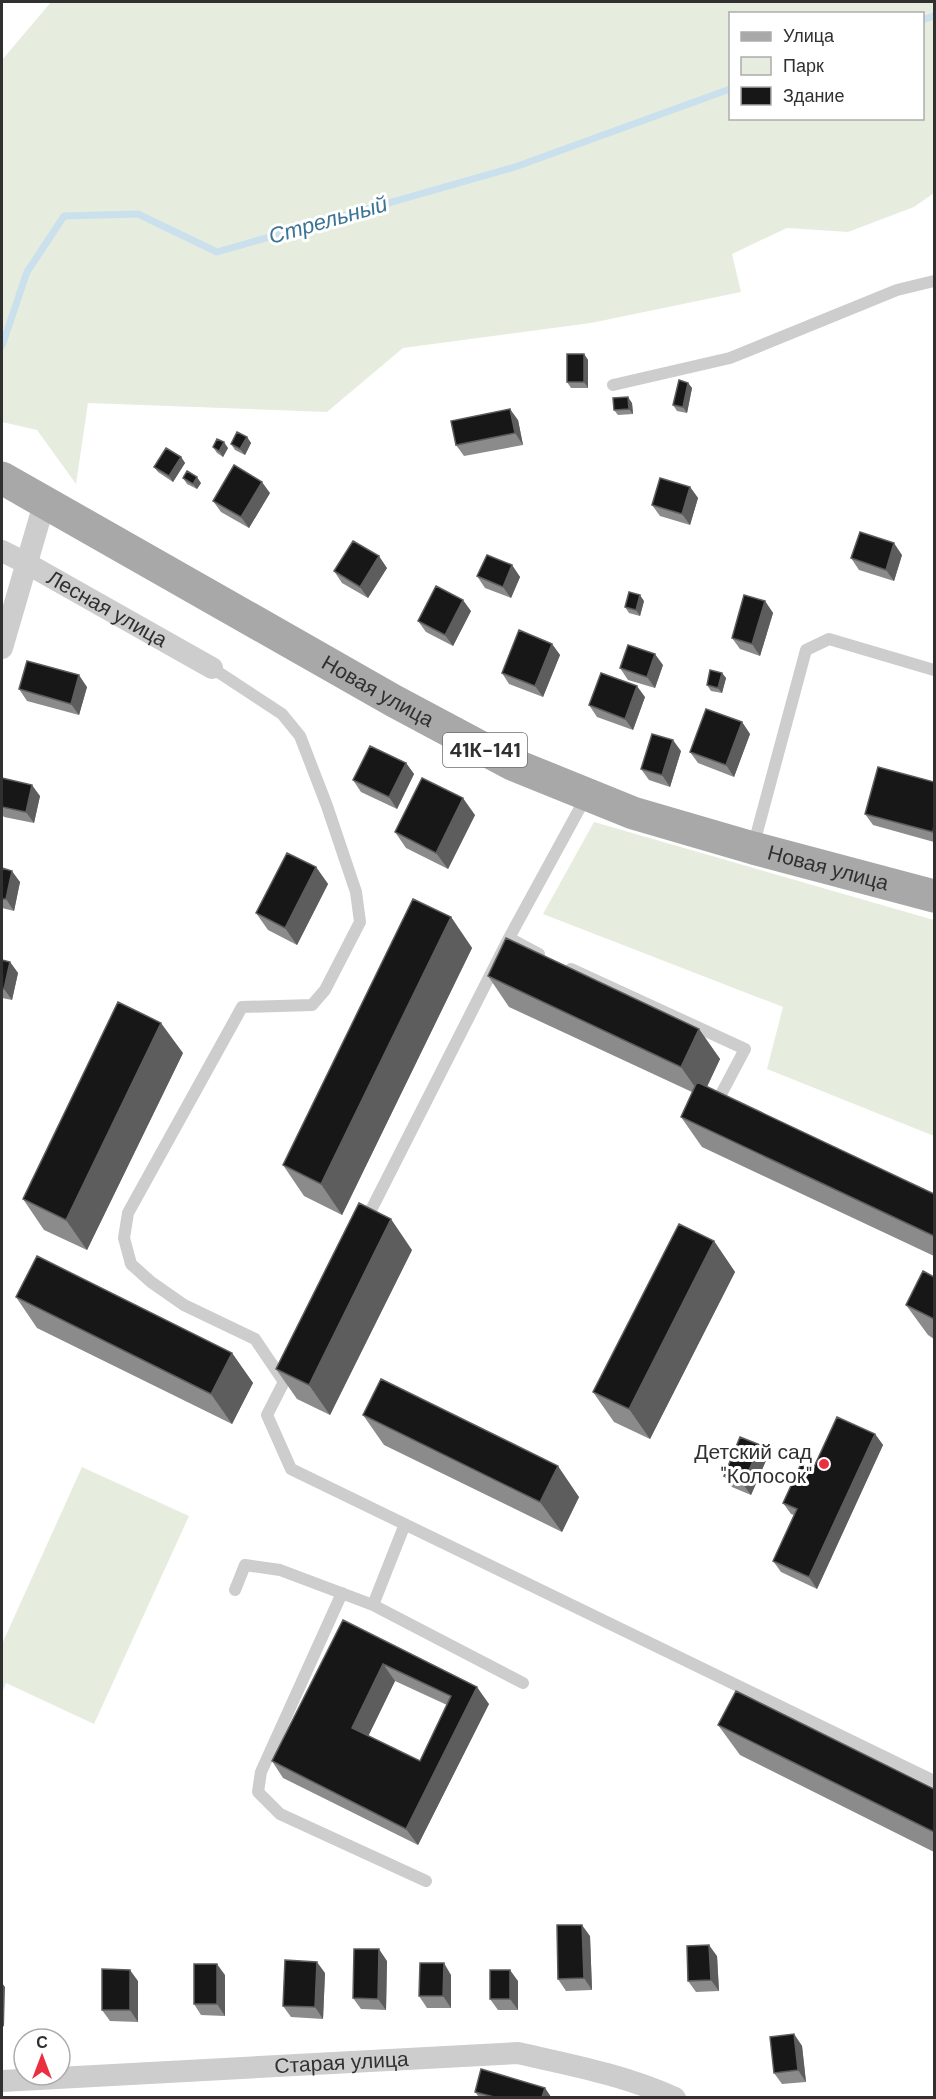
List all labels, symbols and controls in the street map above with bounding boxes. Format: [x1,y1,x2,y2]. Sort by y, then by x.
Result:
legend [729,12,924,120]
text: Улица [783,24,835,48]
text: Парк [783,54,824,78]
text: Здание [783,84,844,108]
water label: Стрельный [265,189,391,251]
street label: Лесная улица [42,564,173,654]
street label: Новая улица [317,649,439,734]
road number: 41К-141 [443,733,527,767]
street label: Новая улица [764,838,892,897]
place label: Детский сад "Колосок" [694,1438,812,1490]
marker: Детский сад "Колосок" [817,1457,831,1471]
north arrow [12,2027,72,2087]
text: С [36,2032,48,2053]
street label: Старая улица [274,2045,410,2080]

